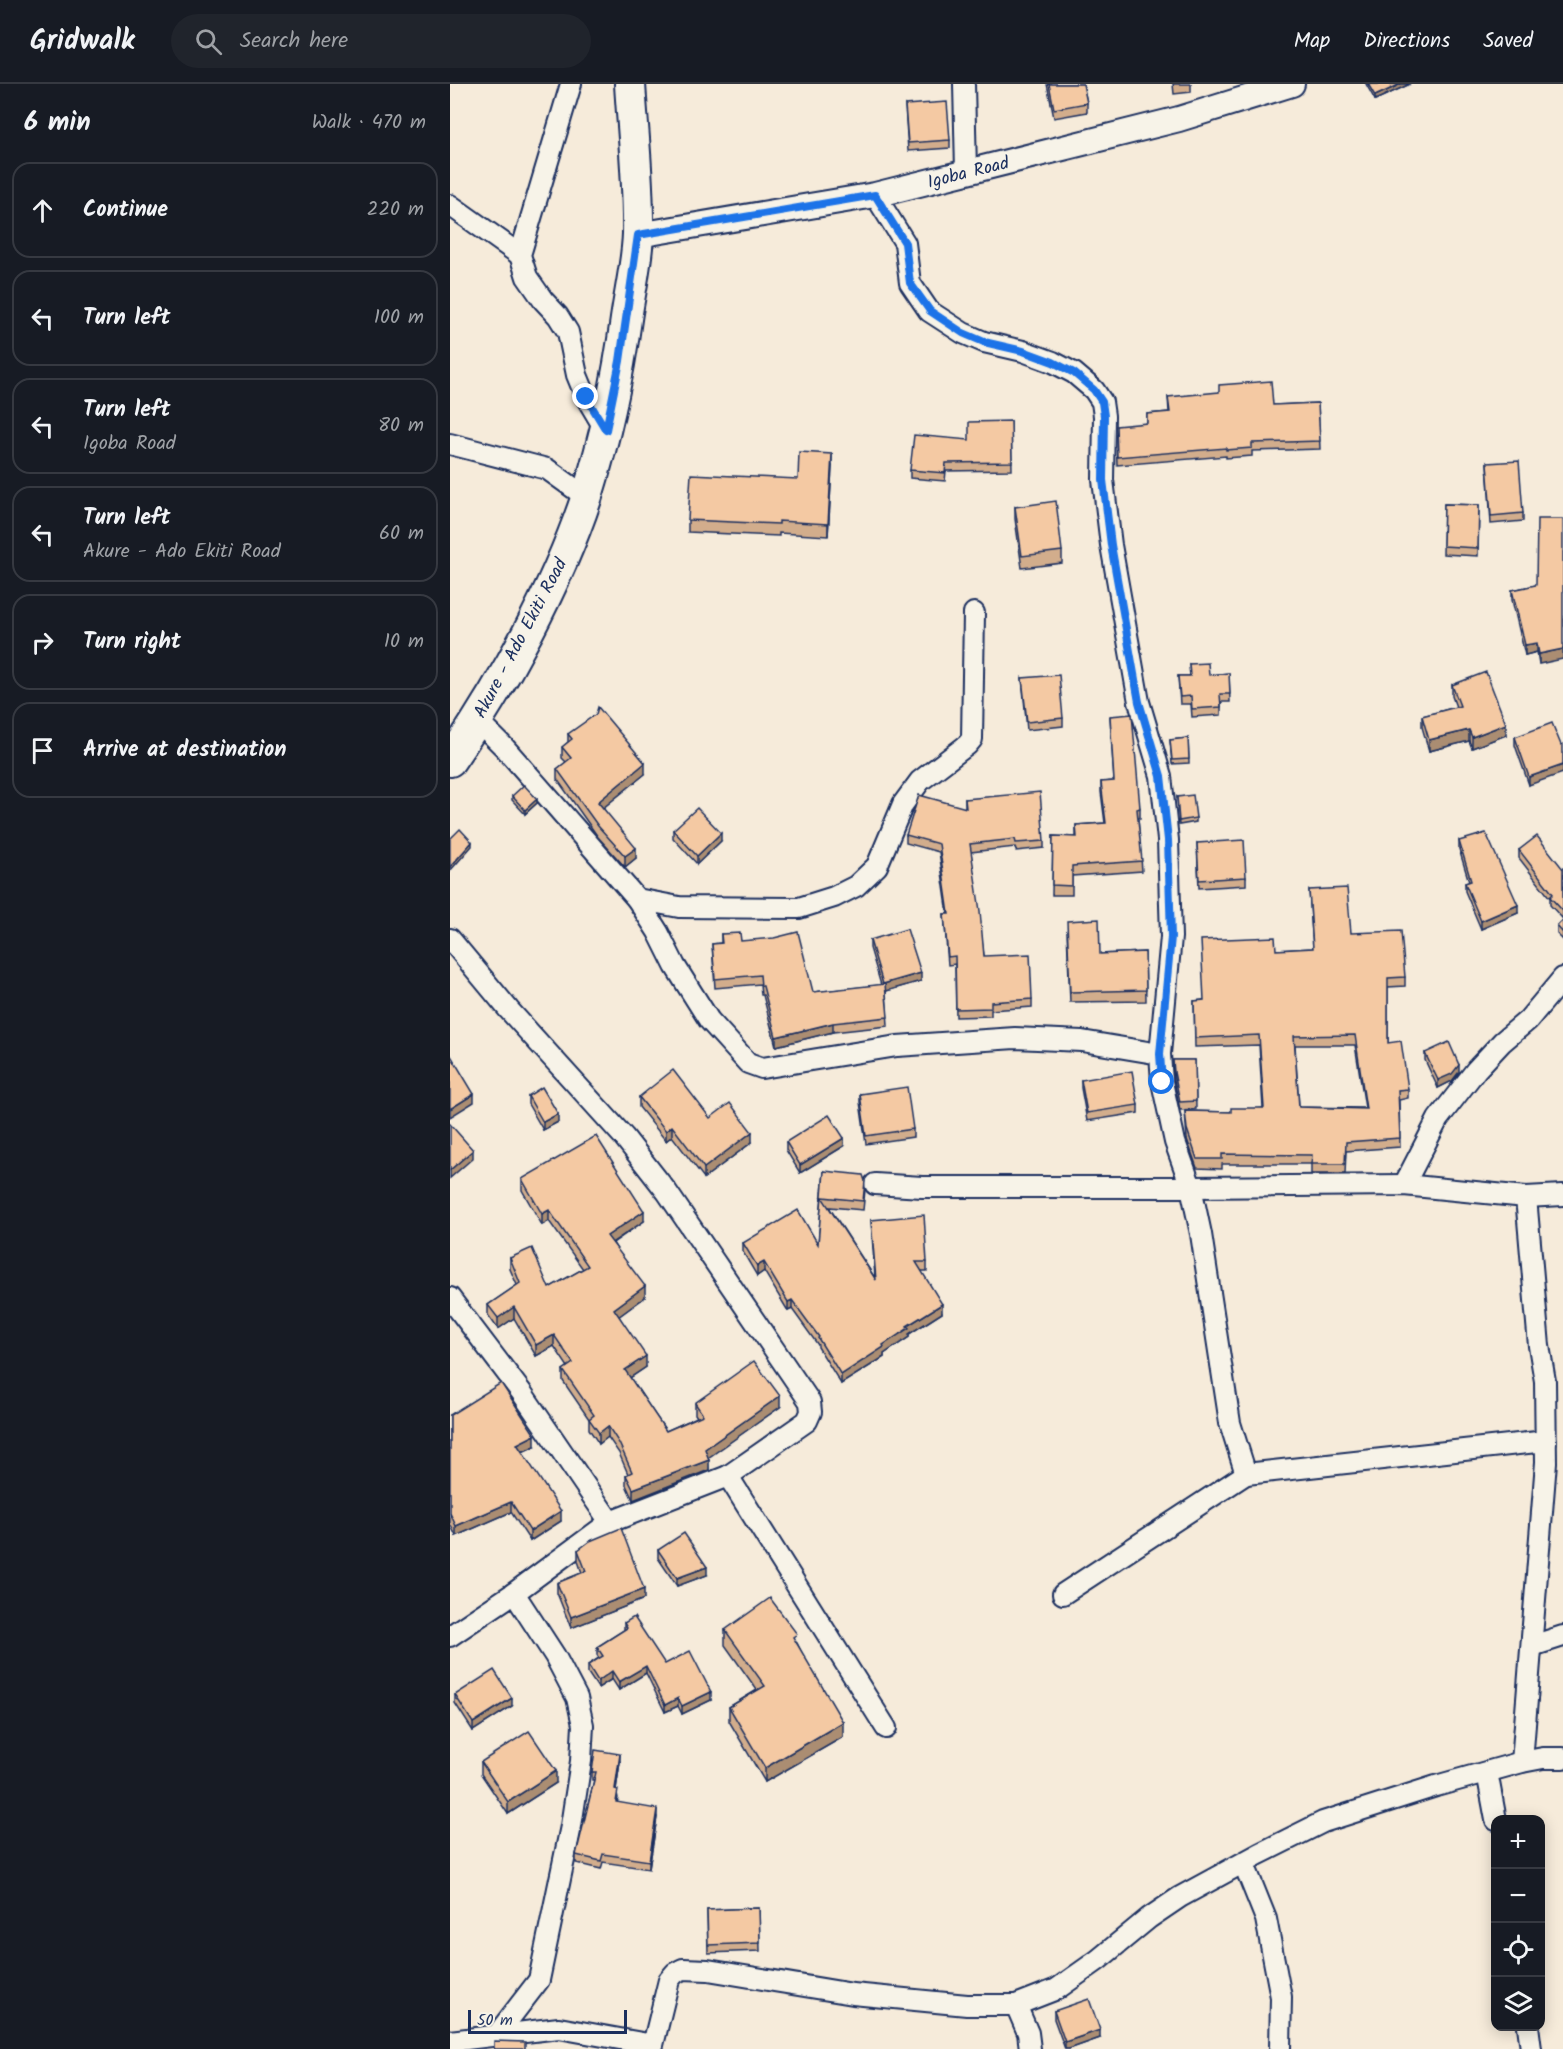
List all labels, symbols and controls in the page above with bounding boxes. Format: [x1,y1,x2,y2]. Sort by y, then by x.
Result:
search box [171,14,591,68]
text: Gridwalk [30,19,135,64]
text: Search here [240,24,348,59]
icon: search [192,25,225,58]
text: Map [1294,25,1330,58]
text: Directions [1363,25,1450,58]
text: Saved [1483,25,1533,58]
text: 6 min [24,102,91,144]
text: Walk · 470 m [312,107,426,139]
street label: Igoba Road [924,149,1013,198]
text: Continue [83,193,168,228]
icon: ahead [26,194,59,227]
text: 220 m [367,194,424,226]
text: Turn left [83,301,170,336]
icon: left [26,302,59,335]
text: 100 m [374,302,424,334]
route end [572,383,598,409]
text: Turn left [83,393,170,428]
icon: left [26,410,59,443]
text: 80 m [378,410,424,442]
text: Igoba Road [83,428,176,460]
text: Turn left [83,501,170,536]
icon: left [26,518,59,551]
text: 60 m [379,518,424,550]
text: Akure - Ado Ekiti Road [83,536,281,568]
street label: Akure - Ado Ekiti Road [467,552,576,724]
text: Turn right [83,625,181,660]
icon: right [26,626,59,659]
text: 10 m [384,626,424,658]
text: Arrive at destination [83,733,286,768]
icon: arrive [26,734,59,767]
route start [1148,1068,1174,1094]
map controls [1491,1815,1545,2031]
button: + [1491,1815,1545,1869]
button: − [1491,1869,1545,1923]
button: locate [1491,1923,1545,1977]
button: layers [1491,1977,1545,2031]
scale bar [468,2007,627,2034]
text: 50 m [477,2008,513,2033]

